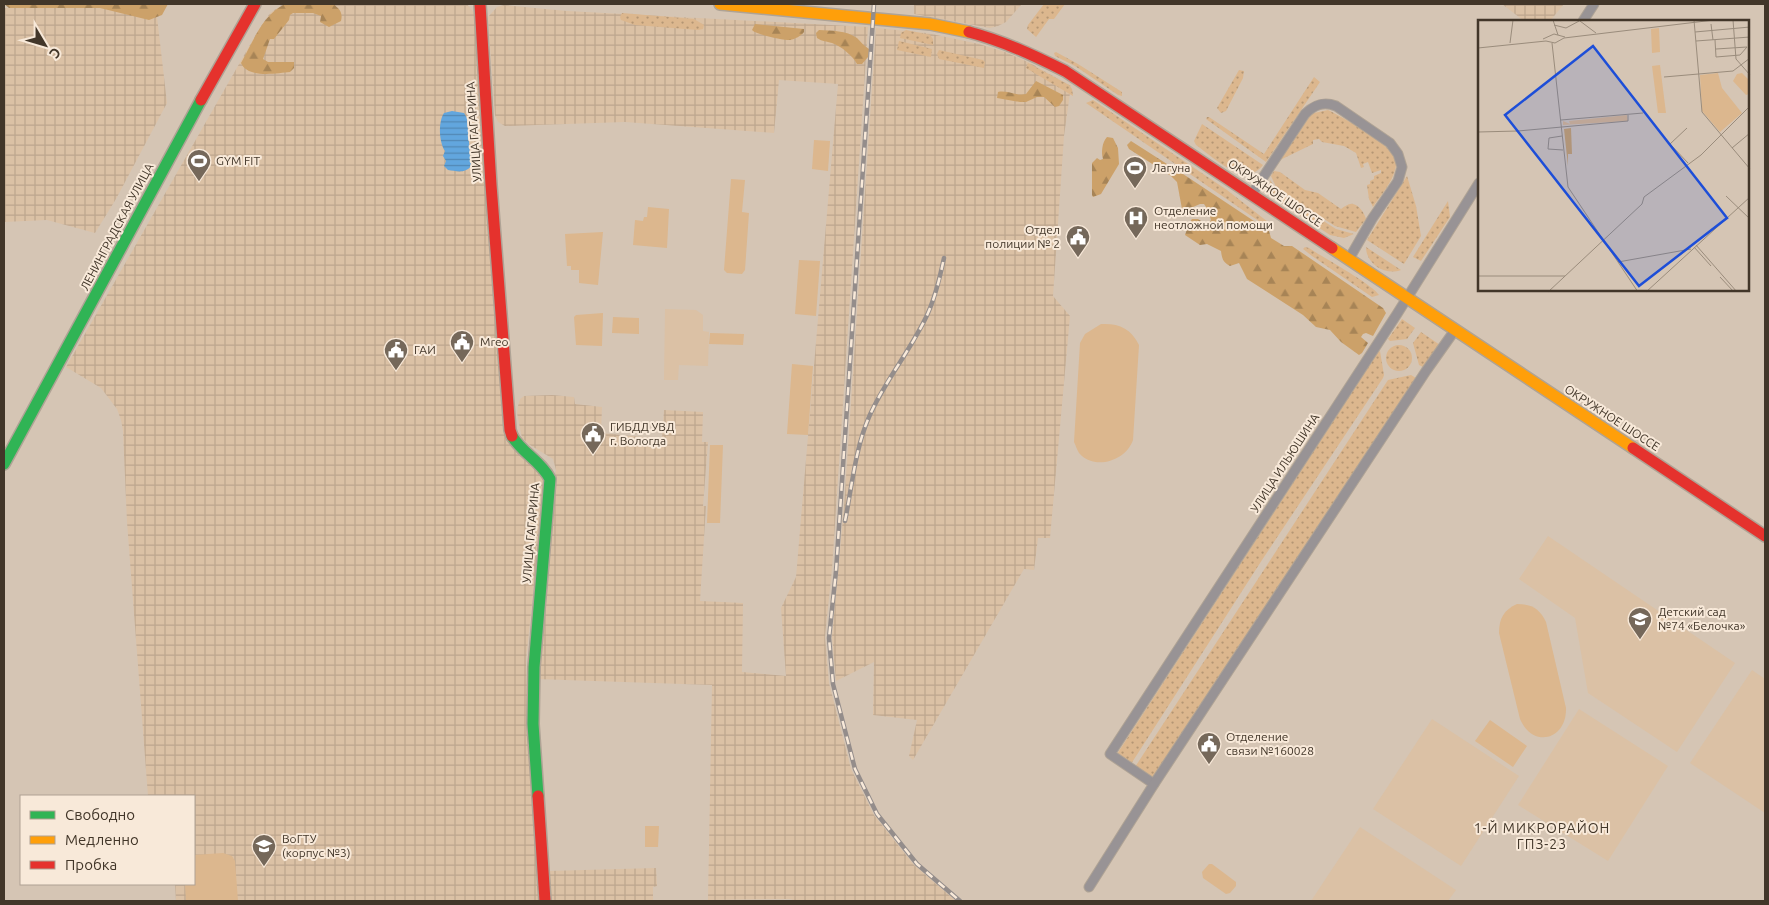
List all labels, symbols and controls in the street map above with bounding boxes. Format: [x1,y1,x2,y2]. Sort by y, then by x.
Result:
north arrow [20,20,70,70]
inset map [1478,20,1749,291]
text: С [46,45,64,61]
street label: УЛИЦА ГАГАРИНА [463,81,483,183]
sports icon: GYM FIT [186,148,212,182]
place label: GYM FIT [216,154,260,167]
sports icon: Лагуна [1122,155,1148,189]
street label: ОКРУЖНОЕ ШОССЕ [1226,156,1325,229]
street label: ЛЕНИНГРАДСКАЯ УЛИЦА [77,161,156,293]
place label: Лагуна [1152,161,1191,174]
place label: Отделение неотложной помощи [1154,204,1273,231]
hospital icon: Отделение неотложной помощи [1123,205,1149,239]
place label: Отдел полиции № 2 [985,223,1060,250]
public building icon: Отдел полиции № 2 [1065,224,1091,258]
public building icon: Mreo [449,329,475,363]
place label: Mreo [480,335,509,348]
public building icon: ГАИ [383,337,409,371]
place label: ГАИ [414,343,436,356]
street label: ОКРУЖНОЕ ШОССЕ [1562,382,1662,453]
street label: УЛИЦА ИЛЬЮШИНА [1248,411,1321,515]
place label: ГИБДД УВД г. Вологда [610,420,674,447]
public building icon: ГИБДД УВД г. Вологда [580,421,606,455]
street label: УЛИЦА ГАГАРИНА [520,482,541,584]
place label: Детский сад №74 «Белочка» [1658,605,1746,632]
school or university icon: Детский сад №74 «Белочка» [1627,606,1653,640]
place label: Отделение связи №160028 [1226,730,1314,757]
public building icon: Отделение связи №160028 [1196,731,1222,765]
legend [20,795,195,885]
text: Свободно [65,806,135,823]
district label: 1-Й МИКРОРАЙОН ГПЗ-23 [1474,819,1610,852]
text: Медленно [65,831,139,848]
place label: ВоГТУ (корпус №3) [282,832,351,860]
school or university icon: ВоГТУ (корпус №3) [251,833,277,867]
text: Пробка [65,856,117,873]

